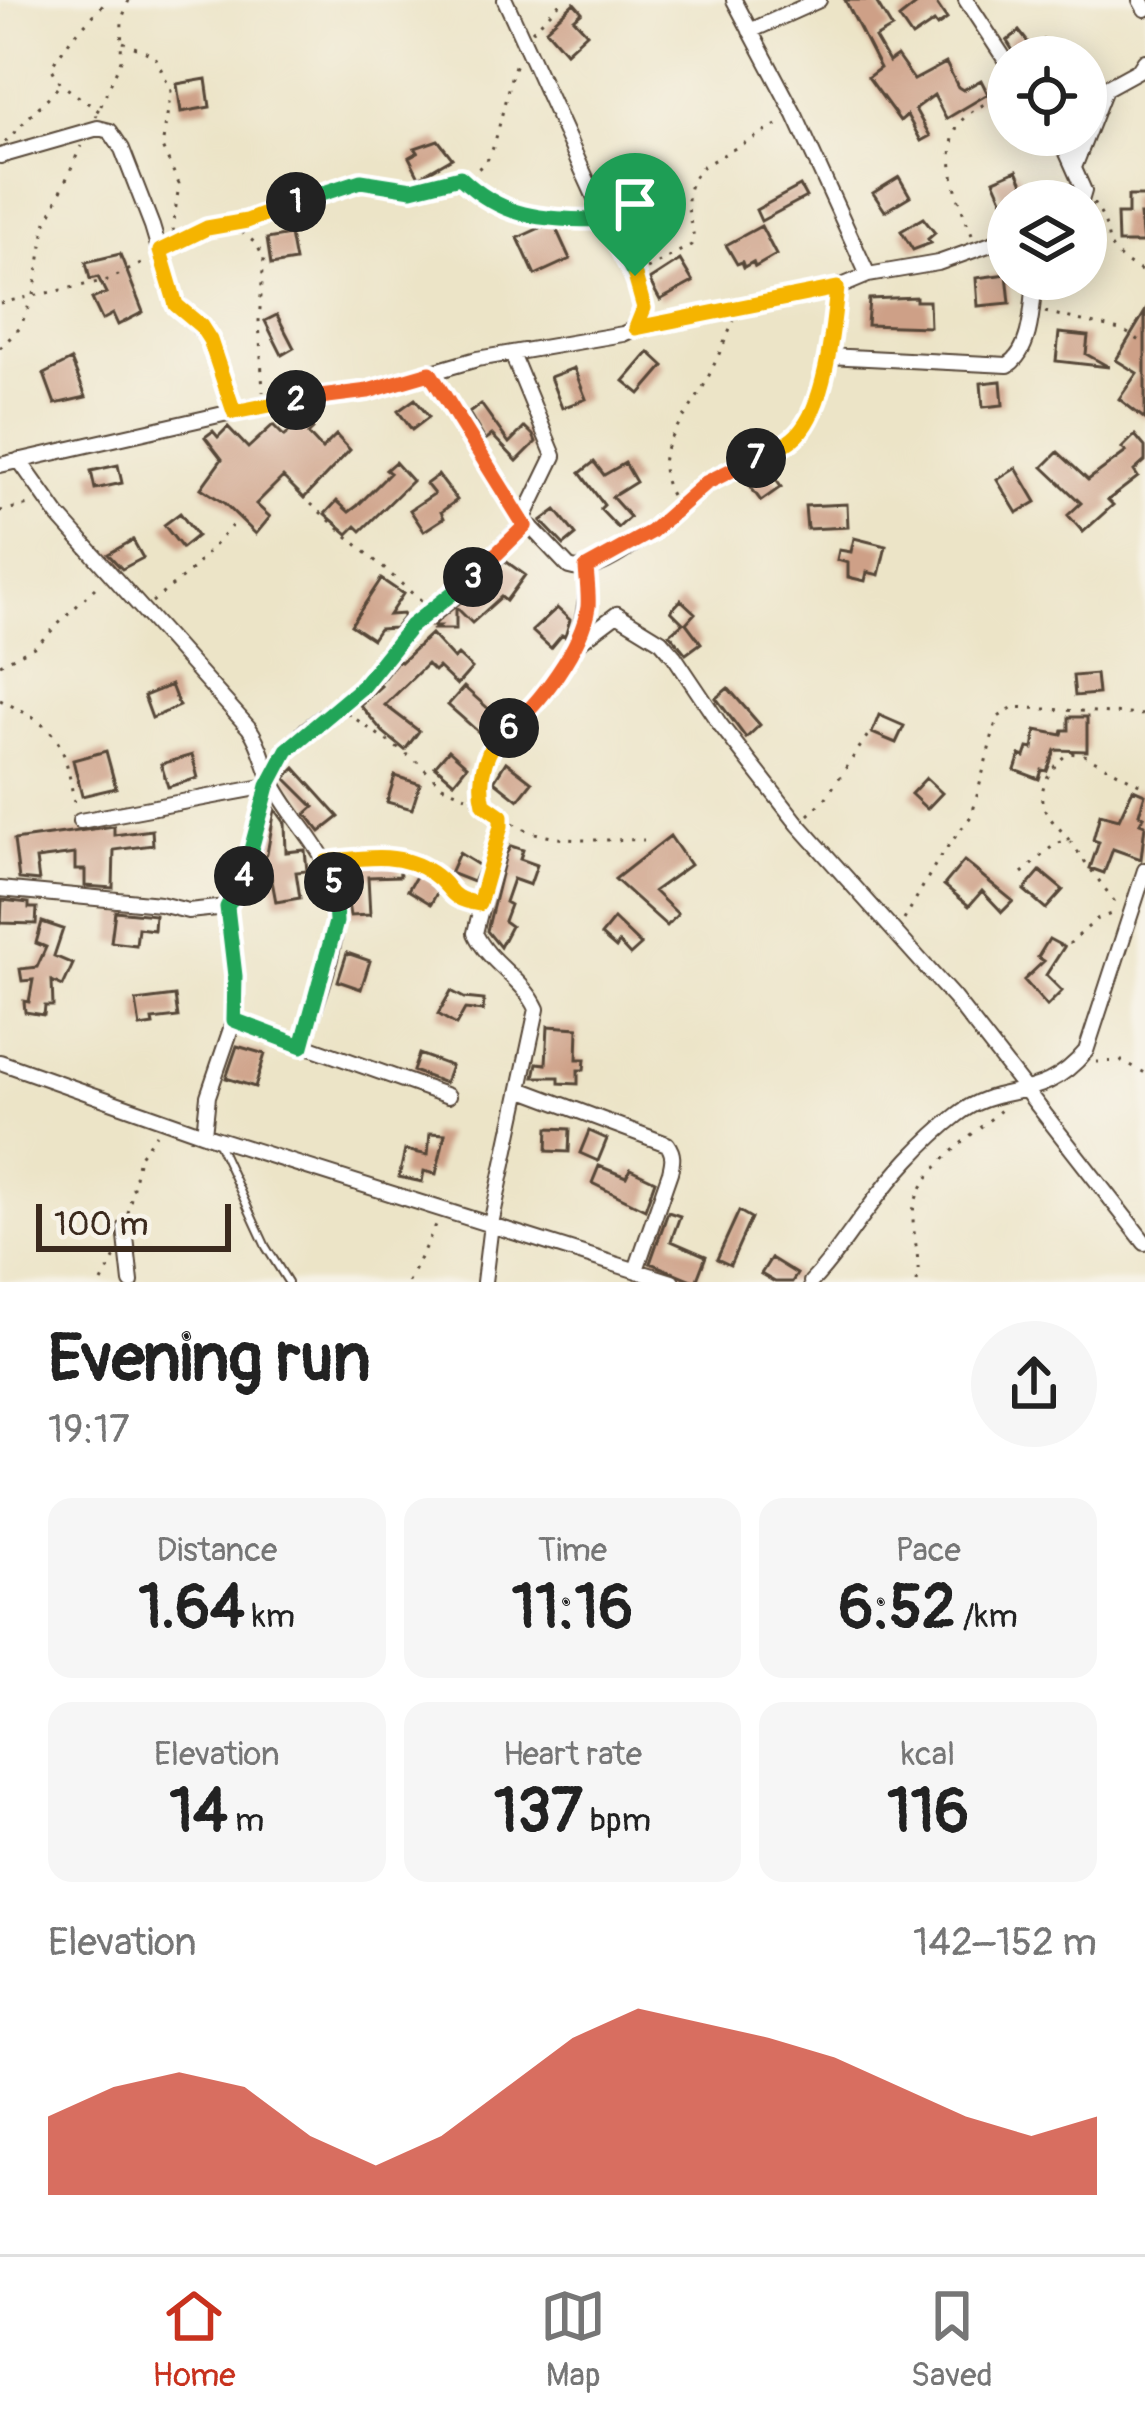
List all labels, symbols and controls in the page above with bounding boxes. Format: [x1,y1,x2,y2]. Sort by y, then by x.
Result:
map controls [987,36,1107,300]
button: locate [987,36,1107,156]
pin [584,153,686,276]
icon: arrive [602,171,668,237]
pin: 1 [266,172,326,232]
button: layers [987,180,1107,300]
text: 1 [290,181,302,222]
pin: 2 [266,370,326,430]
text: 2 [287,379,305,420]
pin: 7 [726,428,786,488]
text: 7 [747,437,765,478]
pin: 3 [443,547,503,607]
text: 3 [464,556,482,597]
pin: 6 [479,698,539,758]
text: 6 [499,707,519,748]
pin: 4 [214,846,274,906]
pin: 5 [304,852,364,912]
text: 4 [234,855,254,896]
text: 5 [325,861,343,902]
scale bar [36,1198,231,1251]
text: 100 m [54,1204,148,1245]
text: Evening run [48,1318,371,1401]
button: share [971,1321,1097,1447]
text: 19:17 [48,1405,130,1454]
text: Distance [156,1530,277,1571]
text: Time [538,1530,607,1571]
text: Pace [896,1530,961,1571]
text: 1.64 [139,1571,245,1646]
text: 11:16 [512,1571,633,1646]
text: 6:52 [839,1571,956,1646]
text: km [245,1596,295,1637]
text: /km [956,1596,1018,1637]
text: Elevation [154,1734,280,1775]
text: Heart rate [503,1734,642,1775]
text: kcal [901,1734,955,1775]
text: 14 [169,1775,228,1850]
text: 137 [494,1775,583,1850]
text: 116 [887,1775,969,1850]
text: m [228,1800,264,1841]
text: bpm [583,1800,651,1841]
text: Elevation [48,1918,197,1967]
text: 142–152 m [913,1918,1097,1967]
tab: Home [152,2283,236,2396]
tab: Map [540,2283,606,2396]
tab: Saved [911,2283,993,2396]

